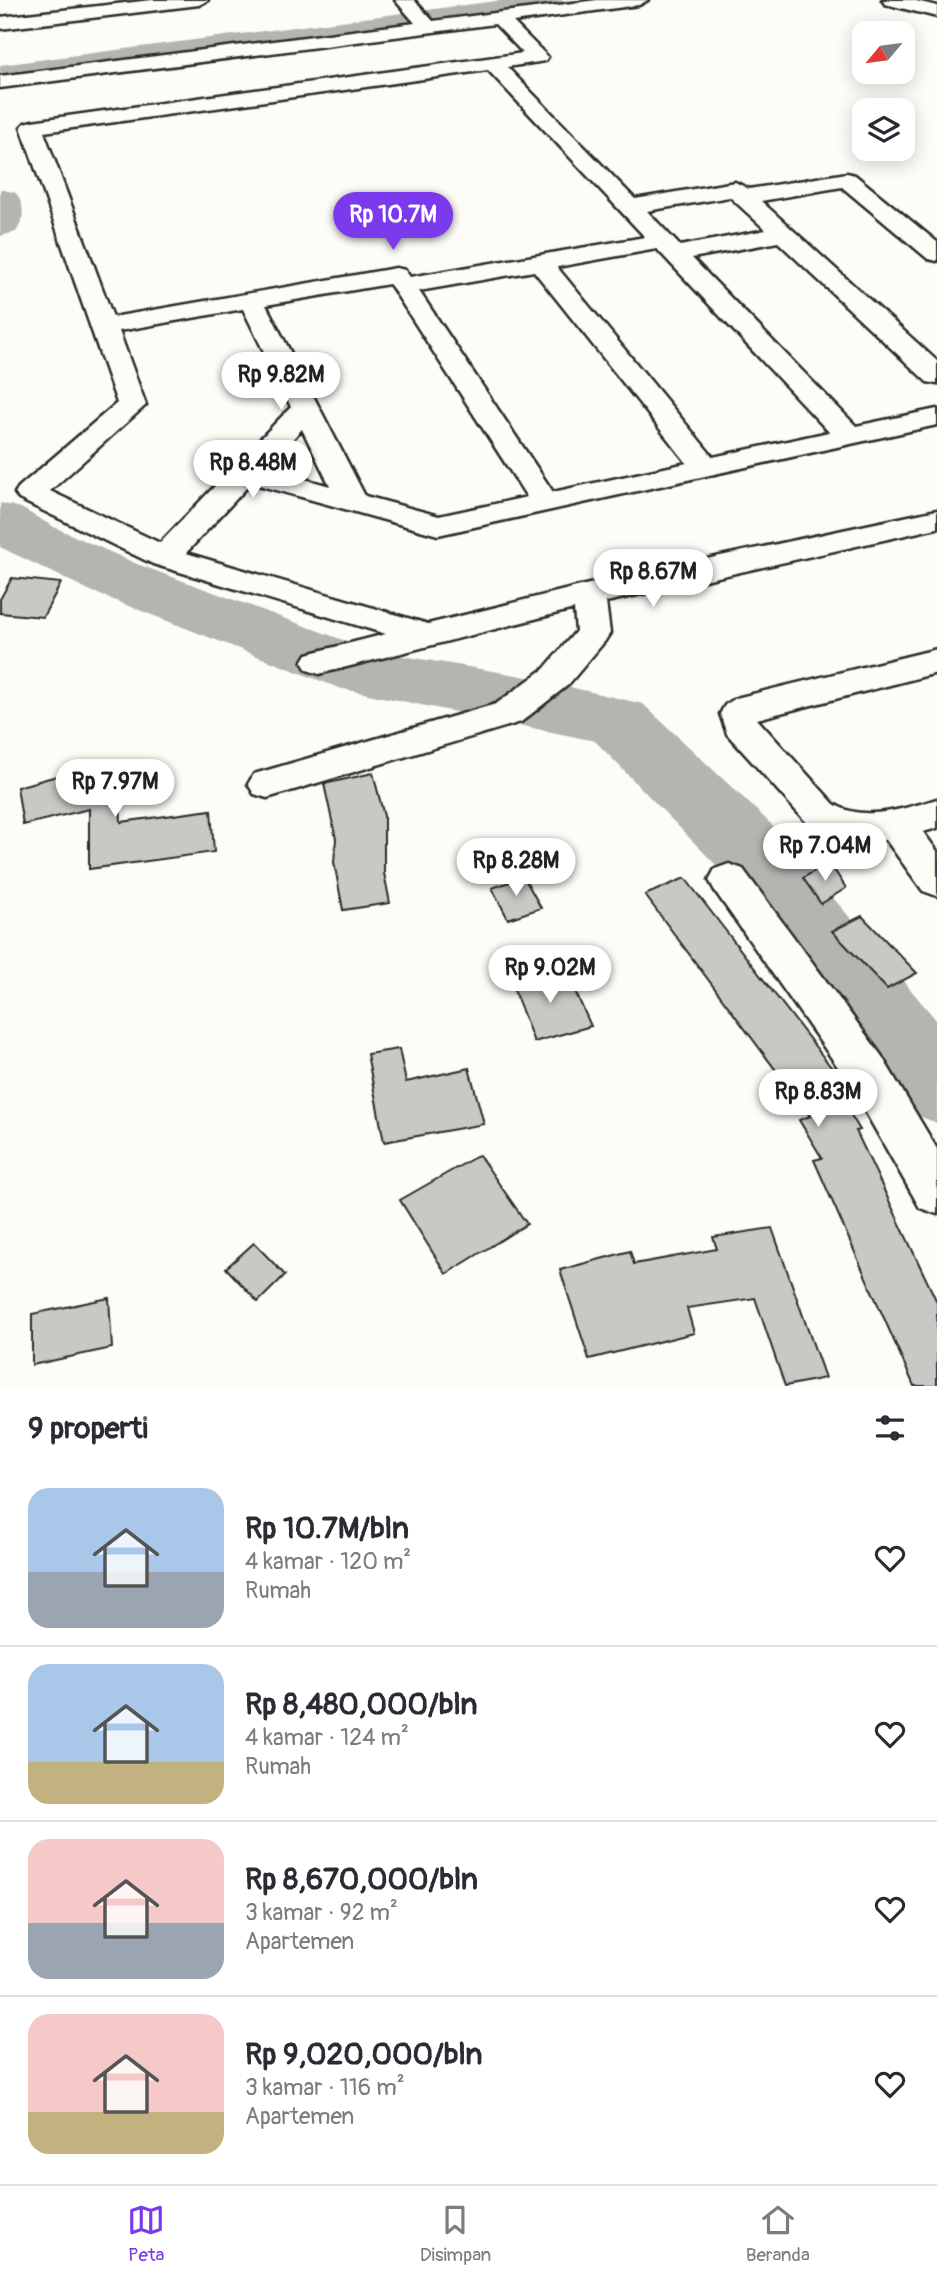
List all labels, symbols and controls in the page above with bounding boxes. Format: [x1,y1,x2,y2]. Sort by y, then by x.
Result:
north arrow [852,21,915,84]
map controls [852,21,915,161]
button: layers [852,98,915,161]
pin: Rp 10.7M [321,192,465,252]
text: Rp 10.7M [349,200,437,229]
pin: Rp 9.82M [209,352,353,412]
text: Rp 9.82M [237,360,325,389]
pin: Rp 8.48M [181,440,325,500]
text: Rp 8.48M [209,448,297,477]
pin: Rp 8.67M [581,550,725,609]
text: Rp 8.67M [609,557,697,586]
pin: Rp 7.97M [43,760,187,819]
text: Rp 7.97M [72,767,158,796]
pin: Rp 7.04M [753,824,897,883]
text: Rp 7.04M [779,831,871,860]
pin: Rp 8.28M [444,838,588,898]
text: Rp 8.28M [473,846,559,875]
pin: Rp 9.02M [478,946,622,1005]
text: Rp 9.02M [504,953,596,982]
pin: Rp 8.83M [746,1070,890,1129]
text: Rp 8.83M [775,1077,861,1106]
icon: filters [871,1409,909,1447]
text: 9 properti [28,1410,148,1447]
text: Rp 10.7M/bln [245,1510,409,1547]
icon: home [84,1516,168,1600]
icon: heart [871,1539,909,1577]
text: 4 kamar · 120 m² [245,1547,411,1576]
text: Rumah [245,1576,311,1605]
text: Rp 8,480,000/bln [245,1686,478,1723]
icon: home [84,1692,168,1776]
icon: heart [871,1715,909,1753]
text: 4 kamar · 124 m² [245,1723,409,1752]
text: Rumah [245,1752,311,1781]
text: Rp 8,670,000/bln [245,1861,478,1898]
icon: home [84,1867,168,1951]
icon: heart [871,1890,909,1928]
text: 3 kamar · 92 m² [245,1898,398,1927]
text: Apartemen [245,1927,354,1956]
text: Rp 9,020,000/bln [245,2036,483,2073]
icon: home [84,2042,168,2126]
icon: heart [871,2065,909,2103]
text: 3 kamar · 116 m² [245,2073,405,2102]
text: Apartemen [245,2102,354,2131]
tab: Peta [127,2201,165,2267]
tab: Disimpan [420,2201,491,2267]
tab: Beranda [746,2201,810,2267]

